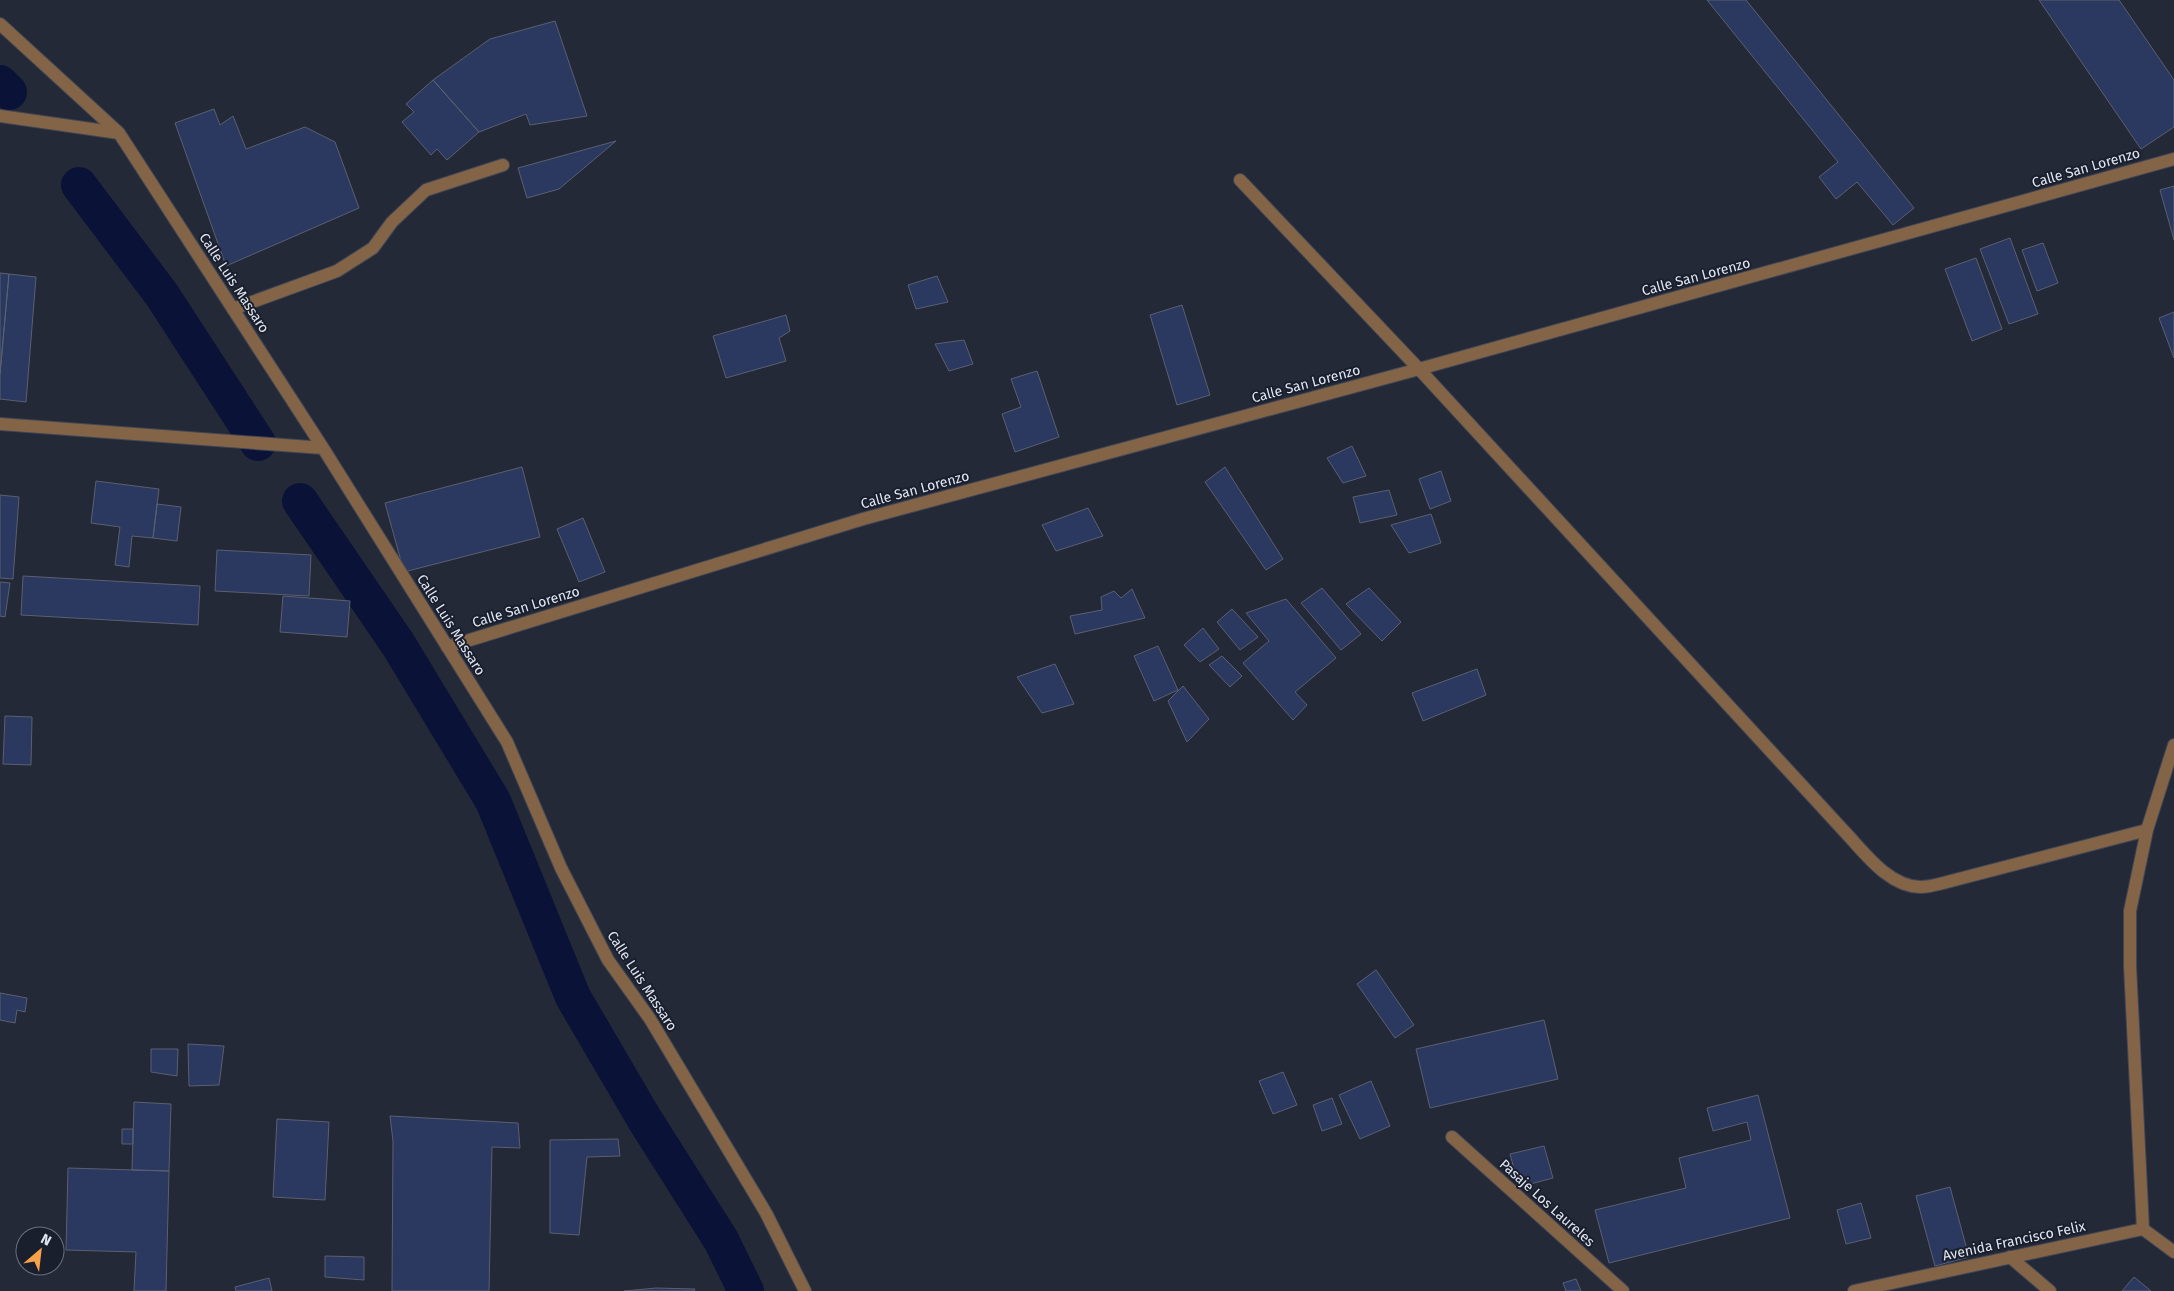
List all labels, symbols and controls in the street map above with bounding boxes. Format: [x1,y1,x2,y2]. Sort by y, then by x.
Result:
street label: Calle San Lorenzo [2030,144,2142,192]
street label: Calle Luis Massaro [195,230,273,336]
street label: Calle San Lorenzo [1640,254,1752,300]
street label: Calle San Lorenzo [1250,361,1362,407]
street label: Calle San Lorenzo [859,467,971,513]
street label: Calle Luis Massaro [413,571,489,679]
street label: Calle San Lorenzo [470,583,582,631]
street label: Calle Luis Massaro [603,928,681,1034]
street label: Pasaje Los Laureles [1496,1156,1599,1251]
street label: Avenida Francisco Felix [1941,1217,2087,1264]
north arrow [15,1226,65,1276]
text: N [38,1230,54,1250]

